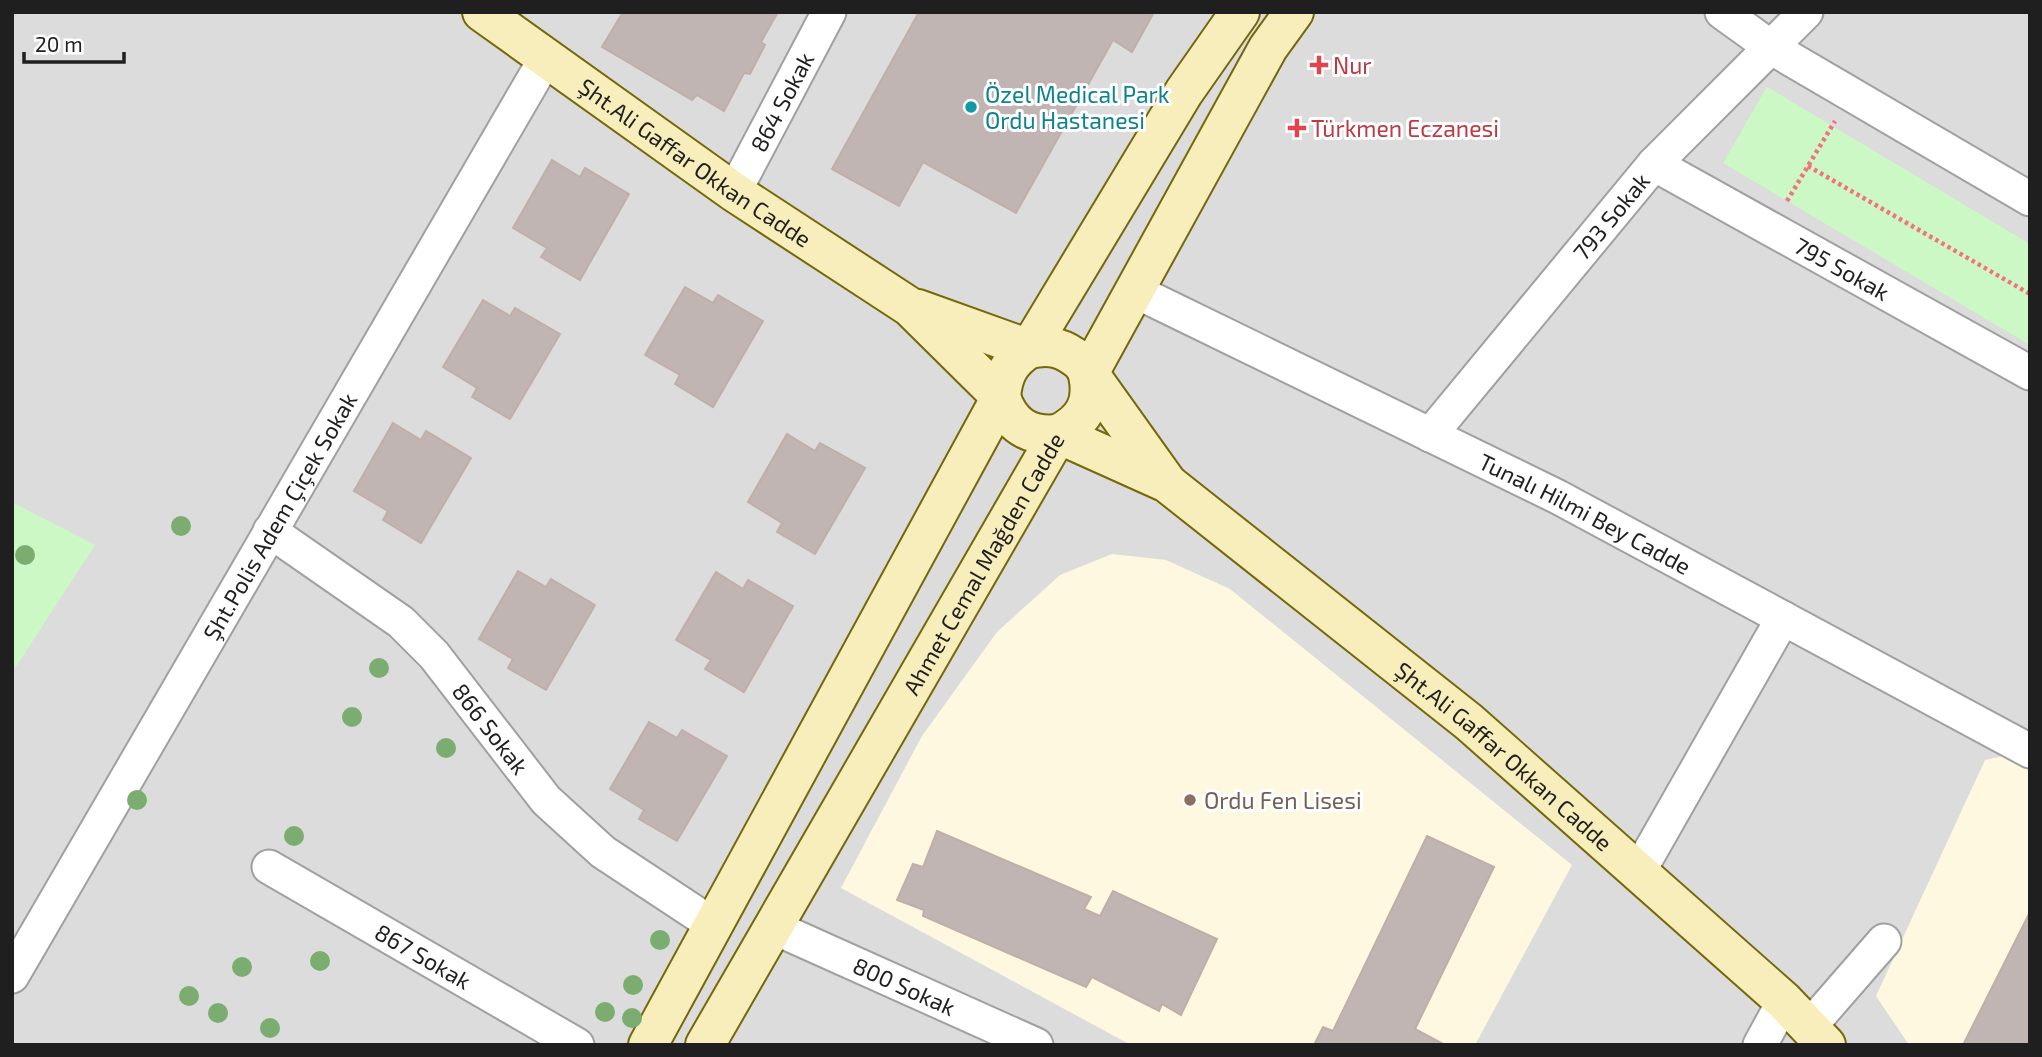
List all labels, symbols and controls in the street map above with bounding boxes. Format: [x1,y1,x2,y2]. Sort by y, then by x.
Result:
scale bar [24,21,124,65]
text: 20 m [35,31,83,56]
street label: 864 Sokak [744,47,819,156]
place label: Nur [1333,51,1372,79]
marker: Nur [1311,57,1327,73]
street label: Şht.Ali Gaffar Okkan Cadde [573,72,817,253]
place label: Özel Medical Park Ordu Hastanesi [985,80,1170,134]
marker: Özel Medical Park Ordu Hastanesi [963,99,979,115]
place label: Türkmen Eczanesi [1311,114,1499,142]
marker: Türkmen Eczanesi [1289,120,1305,136]
street label: 793 Sokak [1567,167,1655,265]
street label: 795 Sokak [1789,231,1895,306]
street label: Şht.Polis Adem Çiçek Sokak [197,387,363,645]
street label: Ahmet Cemal Mağden Cadde [897,428,1070,700]
street label: Tunalı Hilmi Bey Cadde [1475,447,1696,580]
street label: Şht.Ali Gaffar Okkan Cadde [1389,655,1618,857]
street label: 866 Sokak [447,677,535,780]
place label: Ordu Fen Lisesi [1204,786,1362,814]
marker: Ordu Fen Lisesi [1182,792,1198,808]
street label: 867 Sokak [370,917,476,995]
street label: 800 Sokak [849,951,960,1021]

